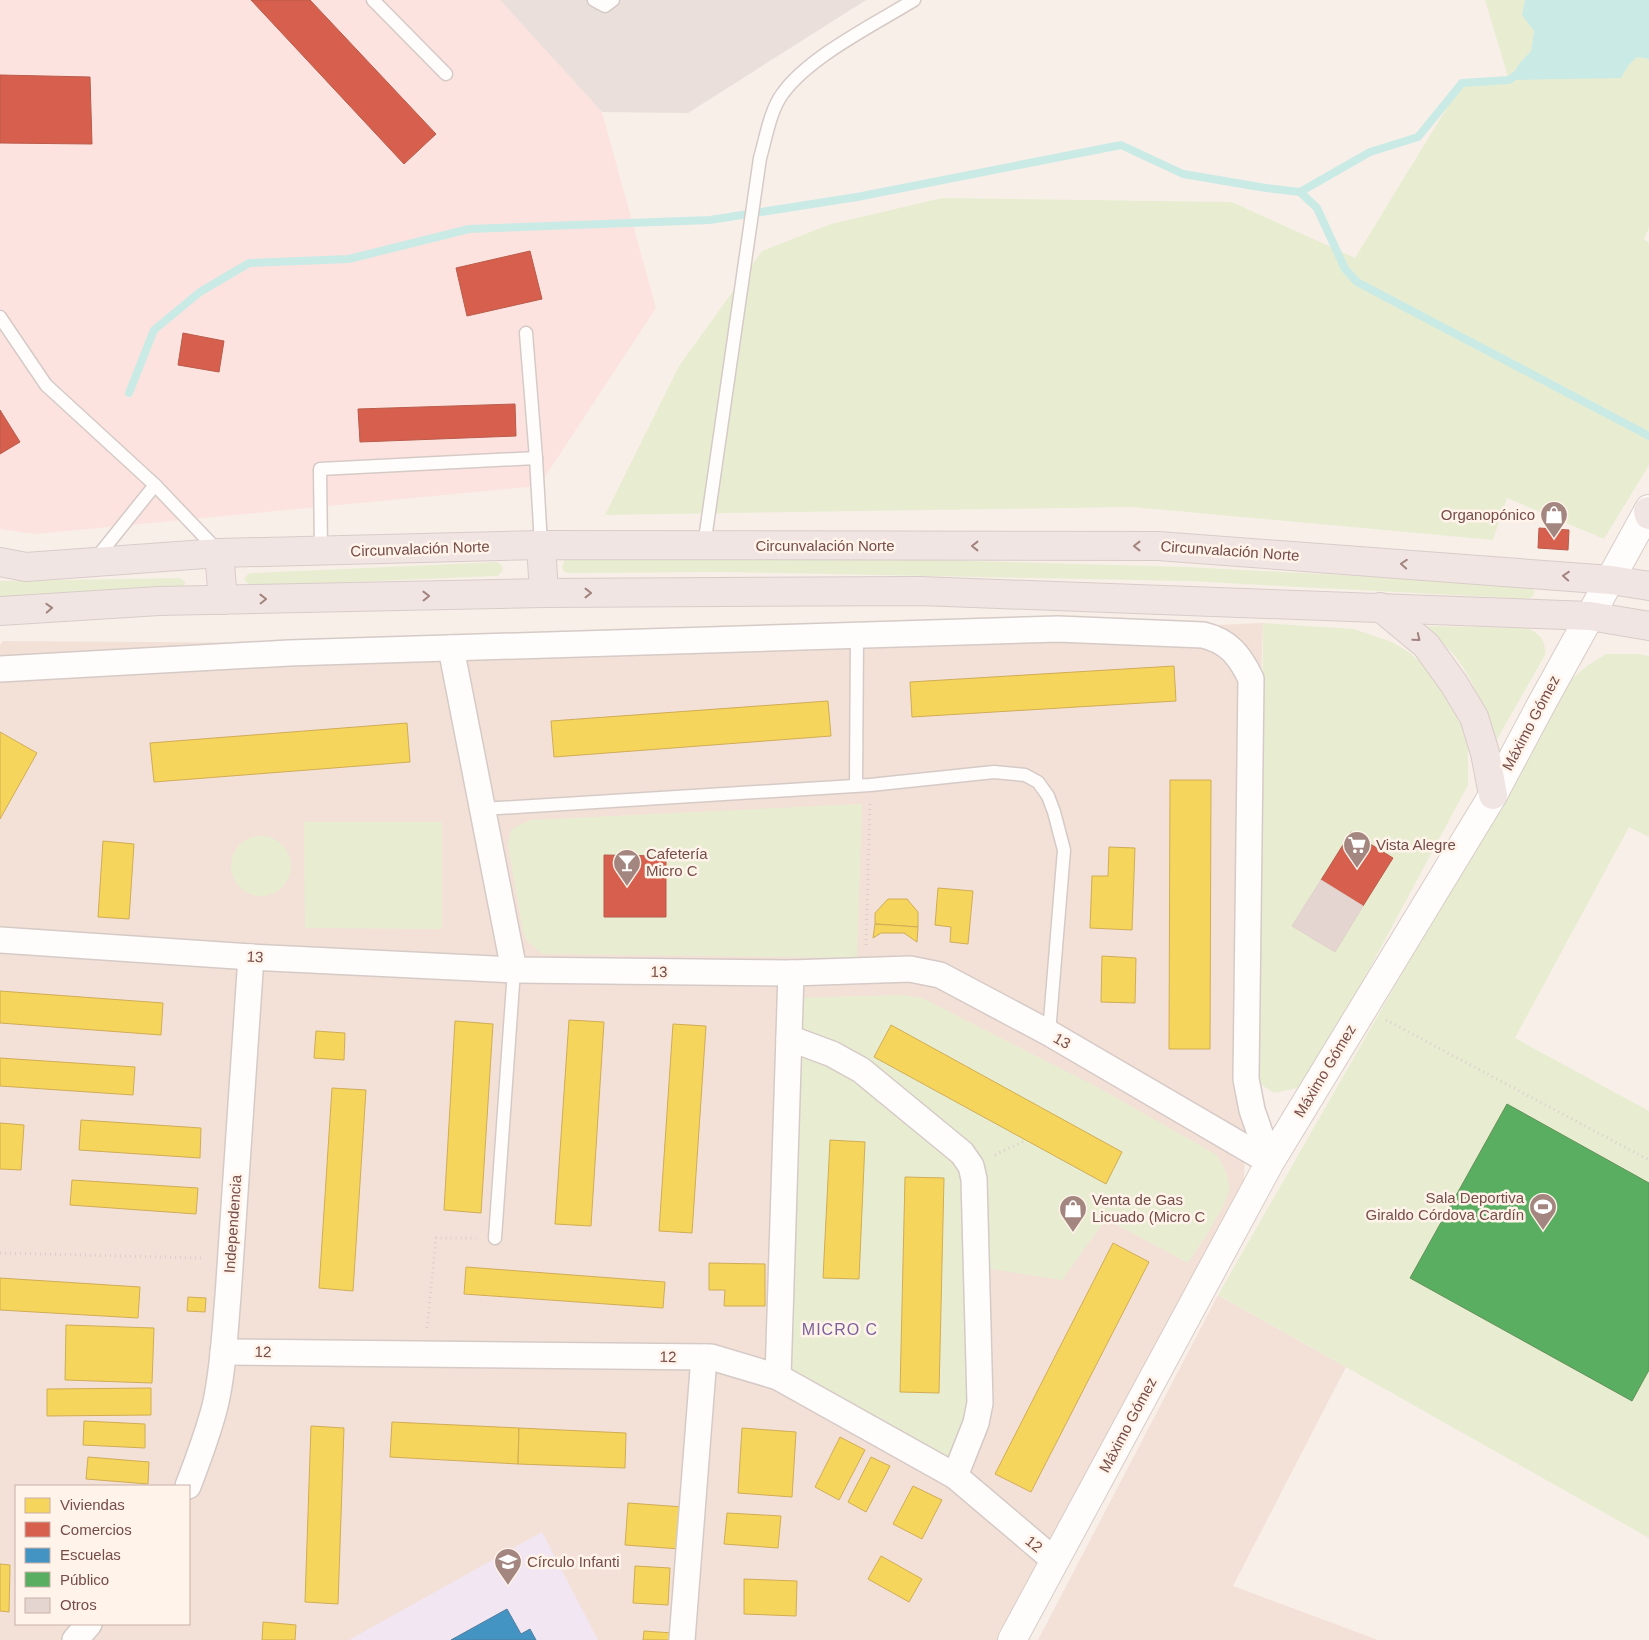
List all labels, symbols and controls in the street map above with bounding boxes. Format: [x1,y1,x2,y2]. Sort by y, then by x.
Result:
shop icon: Organopónico [1539,500,1569,539]
place label: Organopónico [1441,506,1535,523]
street label: Circunvalación Norte [755,537,895,554]
street label: Circunvalación Norte [1160,537,1300,564]
street label: Circunvalación Norte [350,538,490,559]
one-way arrow [970,541,978,551]
one-way arrow [1133,541,1140,551]
one-way arrow [1400,559,1408,570]
one-way arrow [1562,571,1570,582]
one-way arrow [585,588,593,598]
one-way arrow [422,591,430,601]
one-way arrow [260,594,268,604]
one-way arrow [45,602,53,613]
one-way arrow [1412,633,1421,642]
street label: Máximo Gómez [1498,672,1563,773]
supermarket icon: Vista Alegre [1342,830,1372,869]
place label: Vista Alegre [1376,836,1456,853]
place label: Cafetería Micro C [646,845,708,879]
bar icon: Cafetería Micro C [612,848,642,887]
street label: 13 [246,948,264,965]
street label: 13 [651,963,667,980]
street label: Máximo Gómez [1290,1021,1359,1120]
street label: 13 [1051,1029,1074,1052]
street label: Independencia [221,1174,244,1274]
place label: Sala Deportiva Giraldo Córdova Cardín [1366,1189,1525,1223]
place label: Venta de Gas Licuado (Micro C [1092,1191,1206,1225]
sports icon: Sala Deportiva Giraldo Córdova Cardín [1528,1192,1558,1231]
shop icon: Venta de Gas Licuado (Micro C [1058,1194,1088,1233]
district label: MICRO C [802,1321,878,1338]
street label: 12 [255,1343,271,1360]
street label: 12 [660,1348,676,1365]
street label: Máximo Gómez [1095,1374,1160,1475]
legend [15,1485,190,1625]
text: Viviendas [60,1496,125,1513]
text: Comercios [60,1521,132,1538]
street label: 12 [1022,1532,1046,1555]
text: Escuelas [60,1546,121,1563]
school or university icon: Círculo Infanti [493,1547,523,1586]
place label: Círculo Infanti [527,1553,620,1570]
text: Público [60,1571,109,1588]
text: Otros [60,1596,97,1613]

